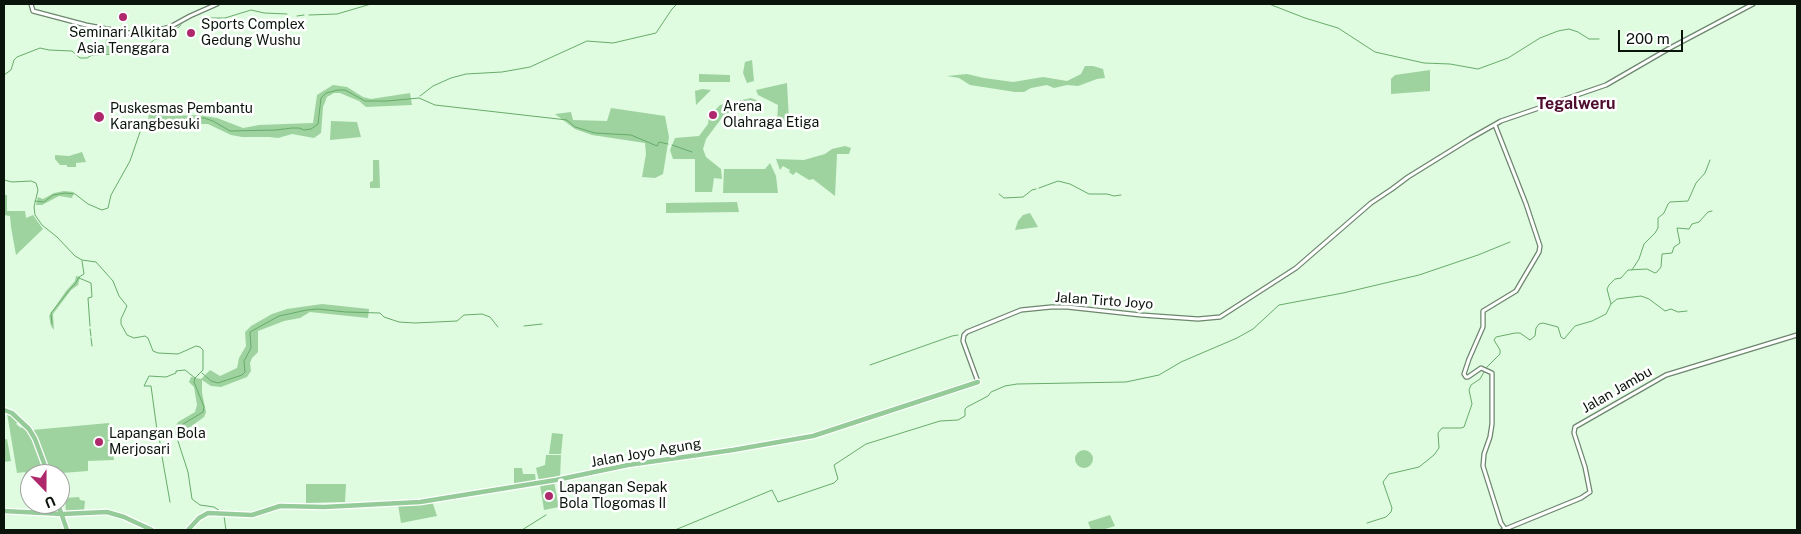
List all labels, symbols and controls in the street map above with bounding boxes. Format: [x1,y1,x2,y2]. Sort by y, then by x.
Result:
marker: Seminari Alkitab Asia Tenggara [117,11,129,23]
place label: Sports Complex Gedung Wushu [201,17,305,49]
scale bar [1621,20,1686,52]
place label: Seminari Alkitab Asia Tenggara [69,25,177,58]
marker: Sports Complex Gedung Wushu [185,27,197,39]
text: 200 m [1626,30,1670,47]
district label: Tegalweru [1536,94,1616,114]
place label: Arena Olahraga Etiga [723,99,819,132]
place label: Puskesmas Pembantu Karangbesuki [110,101,253,134]
marker: Arena Olahraga Etiga [707,109,719,121]
marker: Puskesmas Pembantu Karangbesuki [92,110,106,124]
street label: Jalan Tirto Joyo [1054,289,1154,313]
street label: Jalan Jambu [1579,363,1655,417]
place label: Lapangan Bola Merjosari [109,426,206,458]
street label: Jalan Joyo Agung [590,435,702,471]
marker: Lapangan Bola Merjosari [93,436,105,448]
north arrow [20,464,70,514]
place label: Lapangan Sepak Bola Tlogomas II [559,480,668,512]
marker: Lapangan Sepak Bola Tlogomas II [543,490,555,502]
text: U [43,493,58,511]

